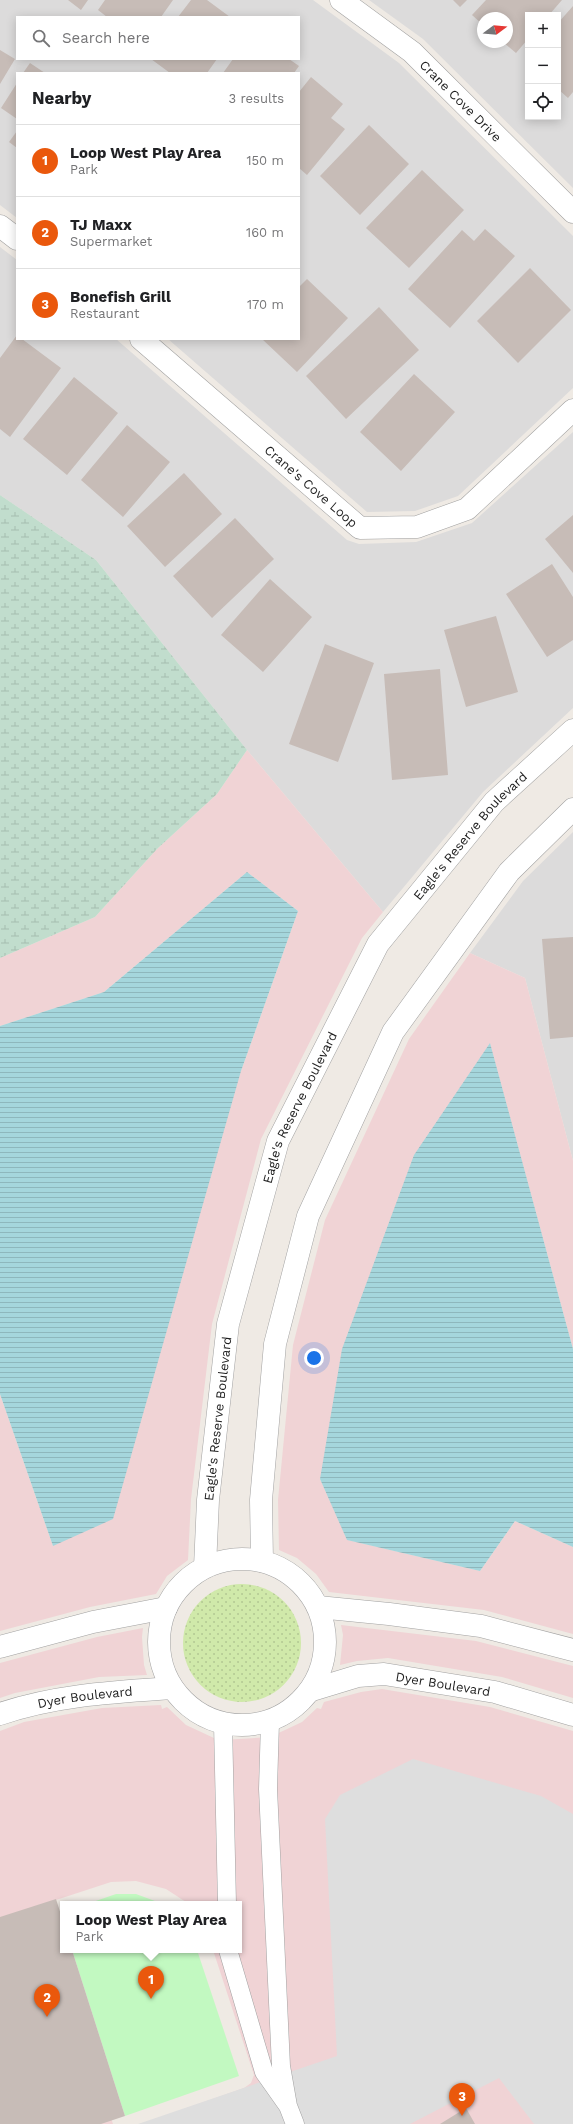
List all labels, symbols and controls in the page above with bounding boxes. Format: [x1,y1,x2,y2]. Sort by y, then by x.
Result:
north arrow [477,12,513,48]
map controls [525,12,561,120]
button: + [525,12,561,48]
search box [16,16,300,60]
icon: search [30,27,52,49]
text: Search here [62,29,150,47]
button: − [525,48,561,84]
street label: Crane Cove Drive [417,57,505,144]
button: locate [525,84,561,120]
text: Nearby [32,88,91,108]
text: 3 results [229,91,284,106]
text: Loop West Play Area [70,144,221,162]
text: 1 [42,153,48,168]
text: 150 m [246,153,284,168]
text: Park [70,162,98,177]
text: TJ Maxx [70,216,132,234]
text: 2 [41,225,49,240]
text: 160 m [246,225,284,240]
text: Supermarket [70,234,152,249]
text: Bonefish Grill [70,288,171,306]
text: 3 [41,297,49,312]
text: 170 m [247,297,284,312]
text: Restaurant [70,306,140,321]
street label: Crane's Cove Loop [262,442,361,530]
street label: Eagle's Reserve Boulevard [410,769,530,903]
street label: Eagle's Reserve Boulevard [259,1029,340,1185]
street label: Eagle's Reserve Boulevard [200,1336,234,1502]
your location [304,1348,324,1368]
street label: Dyer Boulevard [395,1669,492,1699]
street label: Dyer Boulevard [36,1683,133,1711]
popup [60,1901,242,1953]
text: Loop West Play Area [75,1911,227,1929]
text: Park [75,1929,103,1944]
pin: 1 [138,1966,164,1999]
pin: 2 [34,1984,60,2017]
pin: 3 [449,2083,475,2116]

